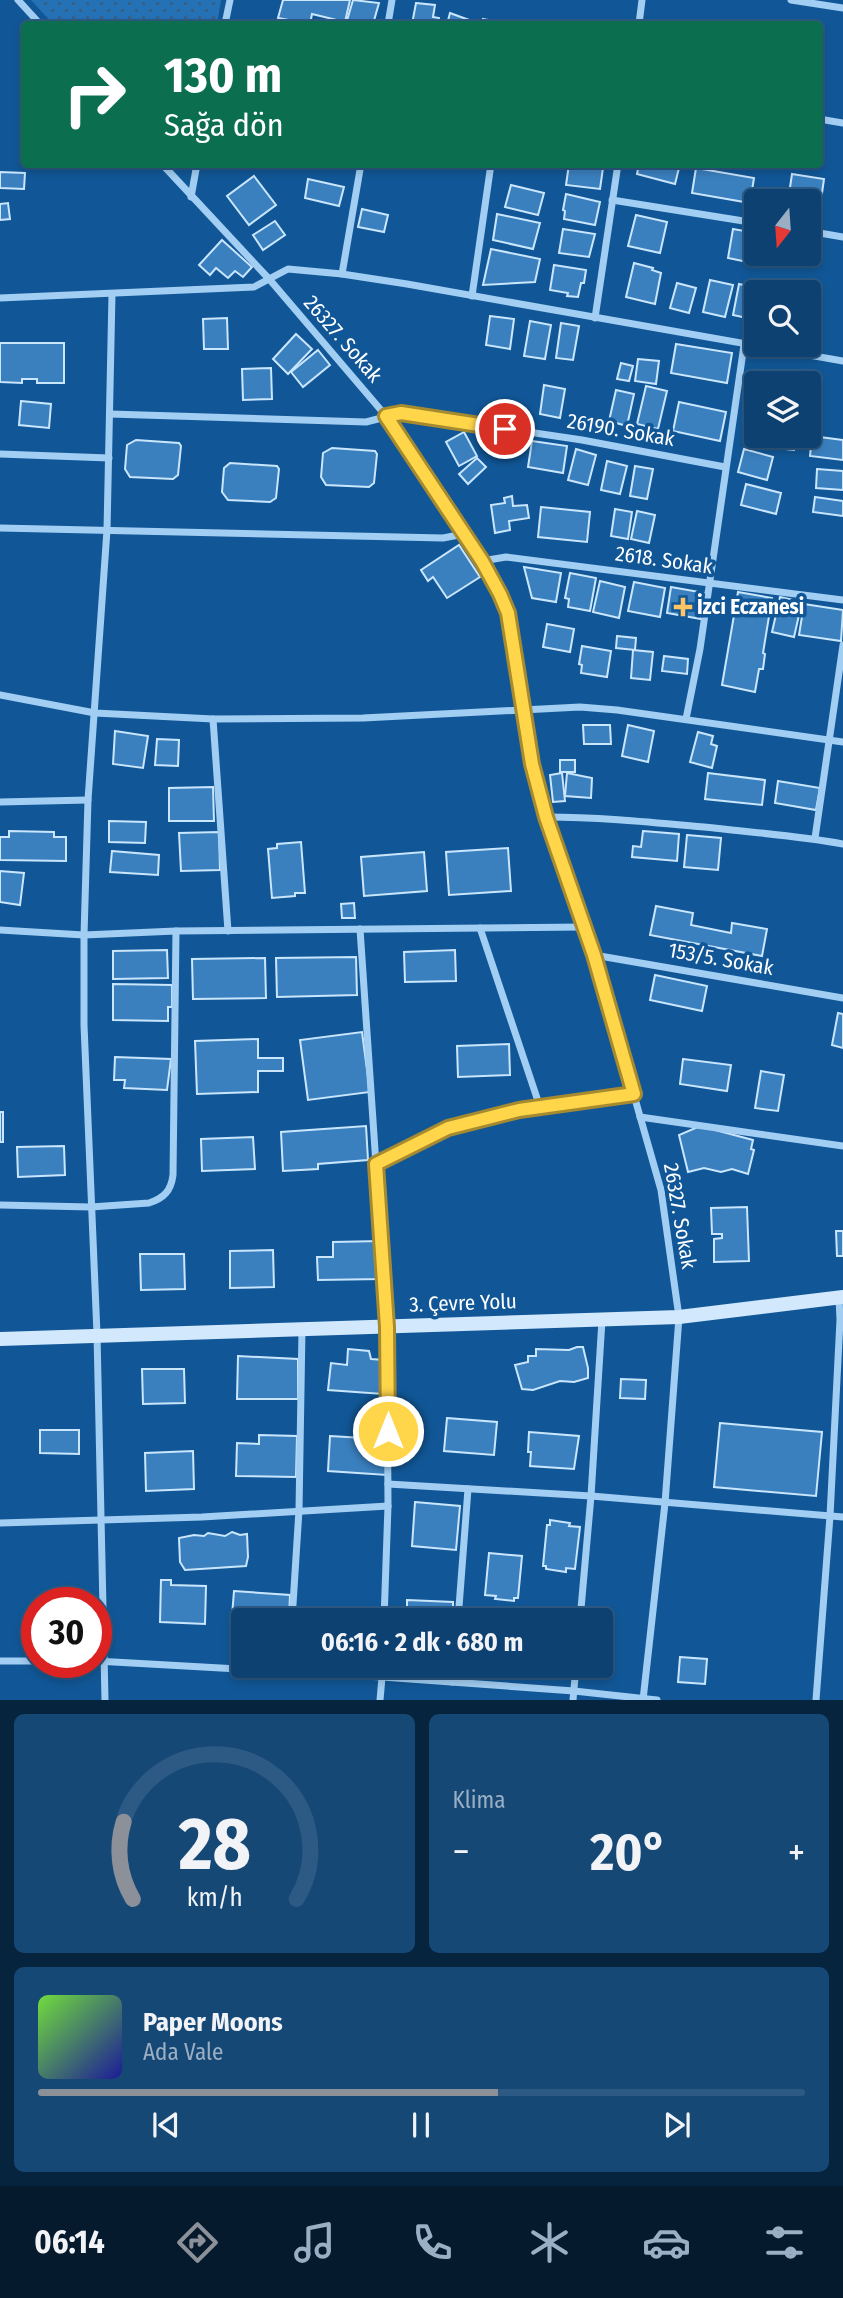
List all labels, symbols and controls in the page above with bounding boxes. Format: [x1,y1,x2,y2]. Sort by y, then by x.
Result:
text: 130 m [164,46,282,105]
icon: right [49,49,140,140]
text: Sağa dön [164,106,284,144]
north arrow [744,189,821,266]
map controls [744,189,821,448]
button: search [744,280,821,357]
street label: 26327. Sokak [298,290,388,388]
button: layers [744,371,821,448]
pin [475,399,535,459]
street label: 26190. Sokak [565,408,677,452]
icon: arrive [486,410,524,448]
street label: 2618. Sokak [614,540,714,580]
place label: İzci Eczanesi [697,593,804,620]
marker: İzci Eczanesi [675,599,691,615]
street label: 153/5. Sokak [666,937,776,981]
street label: 26327. Sokak [658,1161,702,1271]
street label: 3. Çevre Yolu [409,1288,517,1318]
position arrow [351,1394,425,1468]
speed limit sign: 30 [21,1587,112,1678]
text: 06:16 · 2 dk · 680 m [321,1627,523,1658]
text: Klima [453,1786,506,1814]
text: 28 [177,1802,250,1889]
text: 20° [590,1821,667,1884]
text: − [453,1829,470,1875]
text: + [788,1829,805,1875]
text: km/h [186,1883,242,1913]
text: Paper Moons [143,2007,283,2038]
text: Ada Vale [143,2038,223,2066]
icon: previous [147,2106,185,2144]
icon: pause [402,2106,440,2144]
icon: next [658,2106,696,2144]
icon: directions [173,2218,222,2267]
icon: music [290,2218,339,2267]
icon: phone [408,2218,457,2267]
icon: climate [525,2218,574,2267]
icon: car [642,2218,691,2267]
icon: filters [760,2218,809,2267]
text: 06:14 [34,2223,105,2261]

